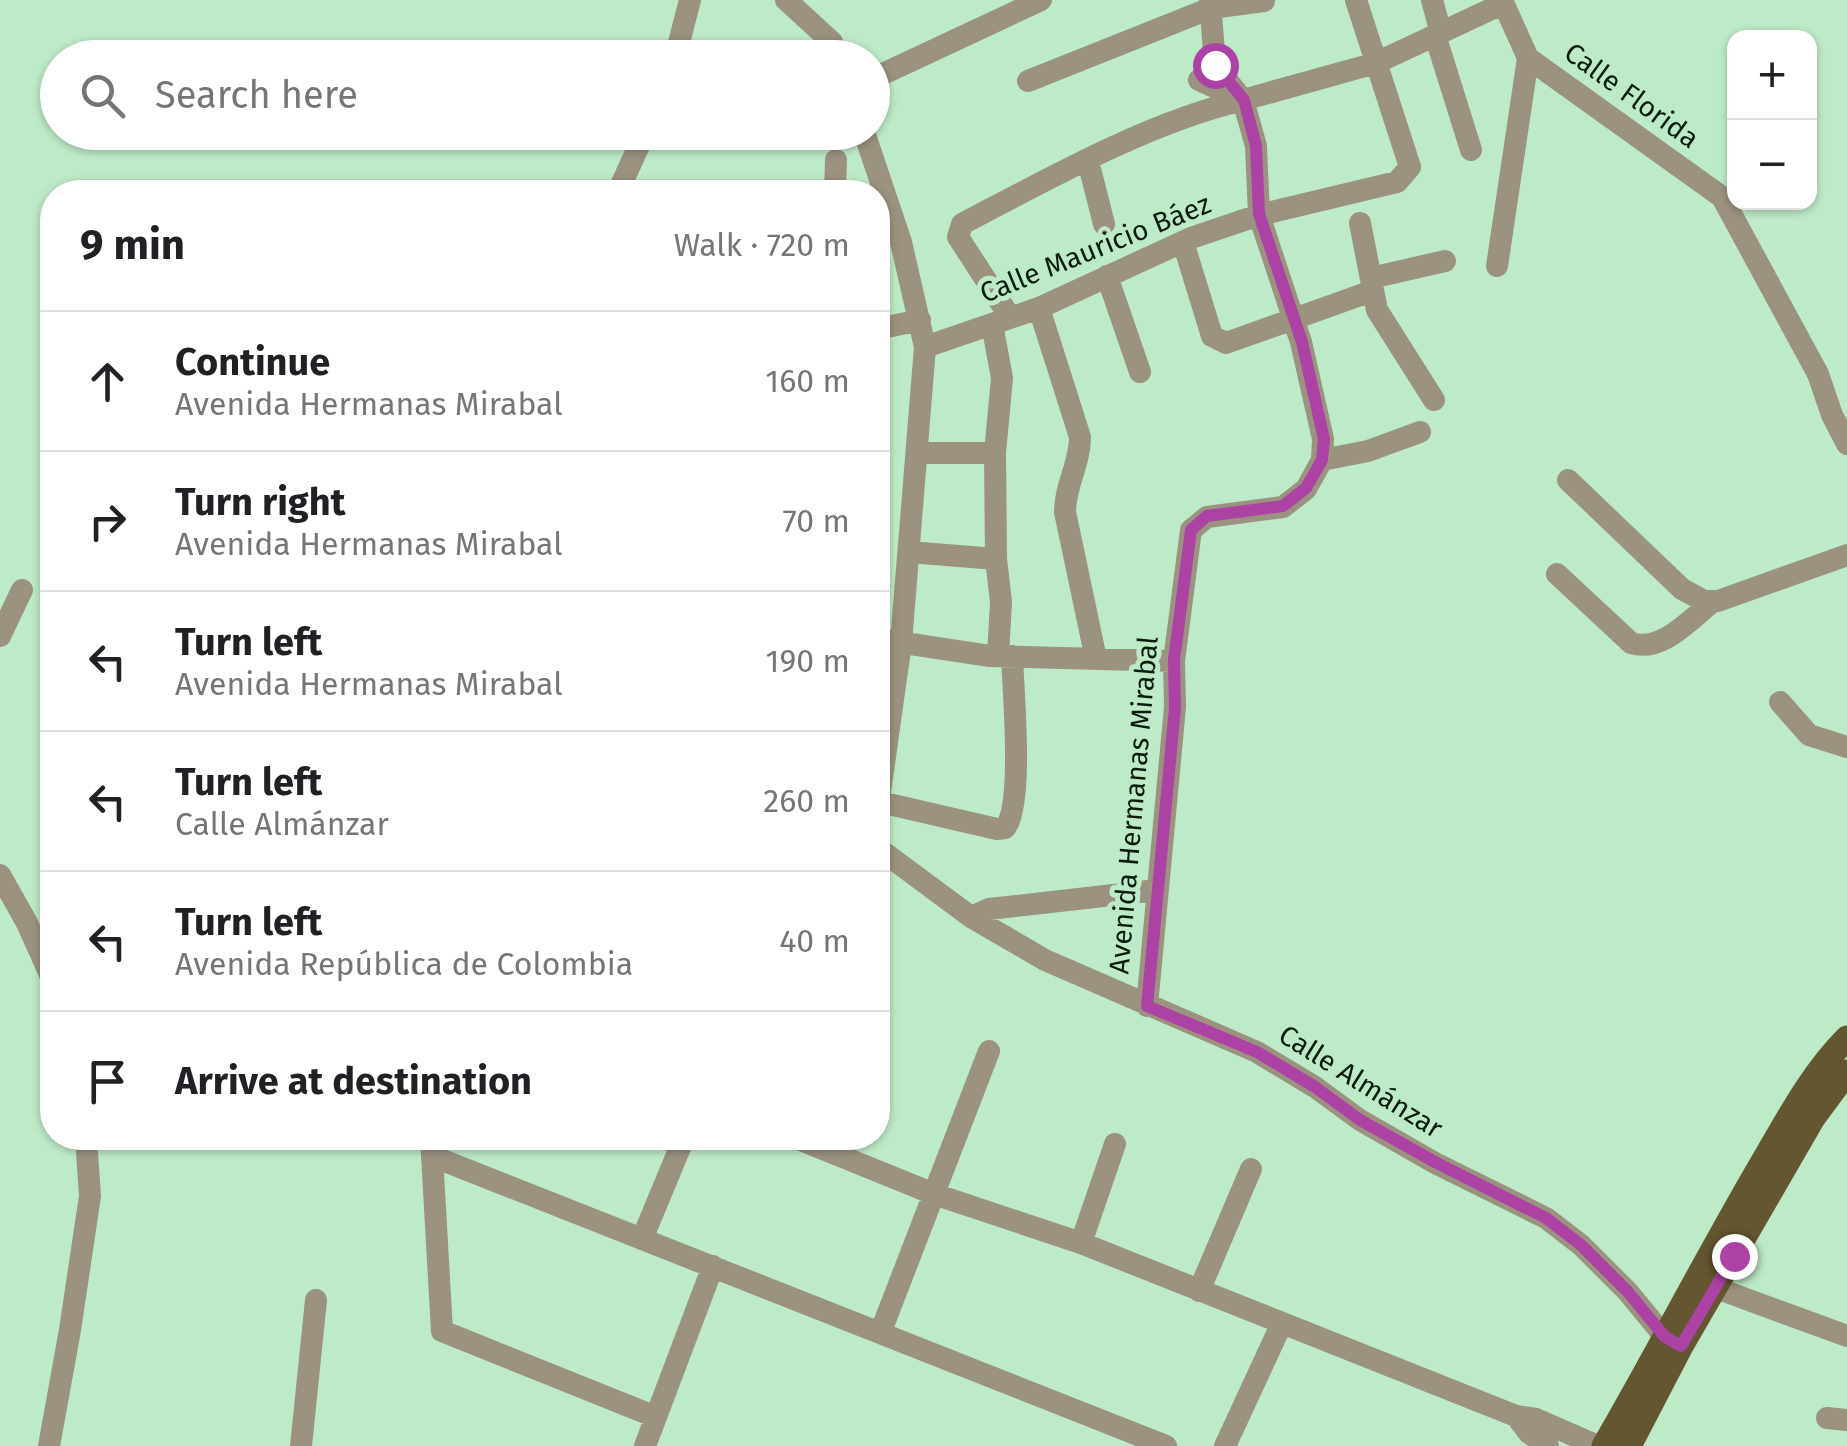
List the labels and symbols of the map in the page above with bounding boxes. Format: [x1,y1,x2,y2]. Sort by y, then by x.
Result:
street label: Calle Florida [1558,36,1705,155]
route start [1193,43,1239,89]
street label: Calle Mauricio Báez [975,187,1215,310]
street label: Avenida Hermanas Mirabal [1102,635,1165,975]
street label: Calle Almánzar [1273,1018,1449,1145]
route end [1712,1234,1758,1280]

